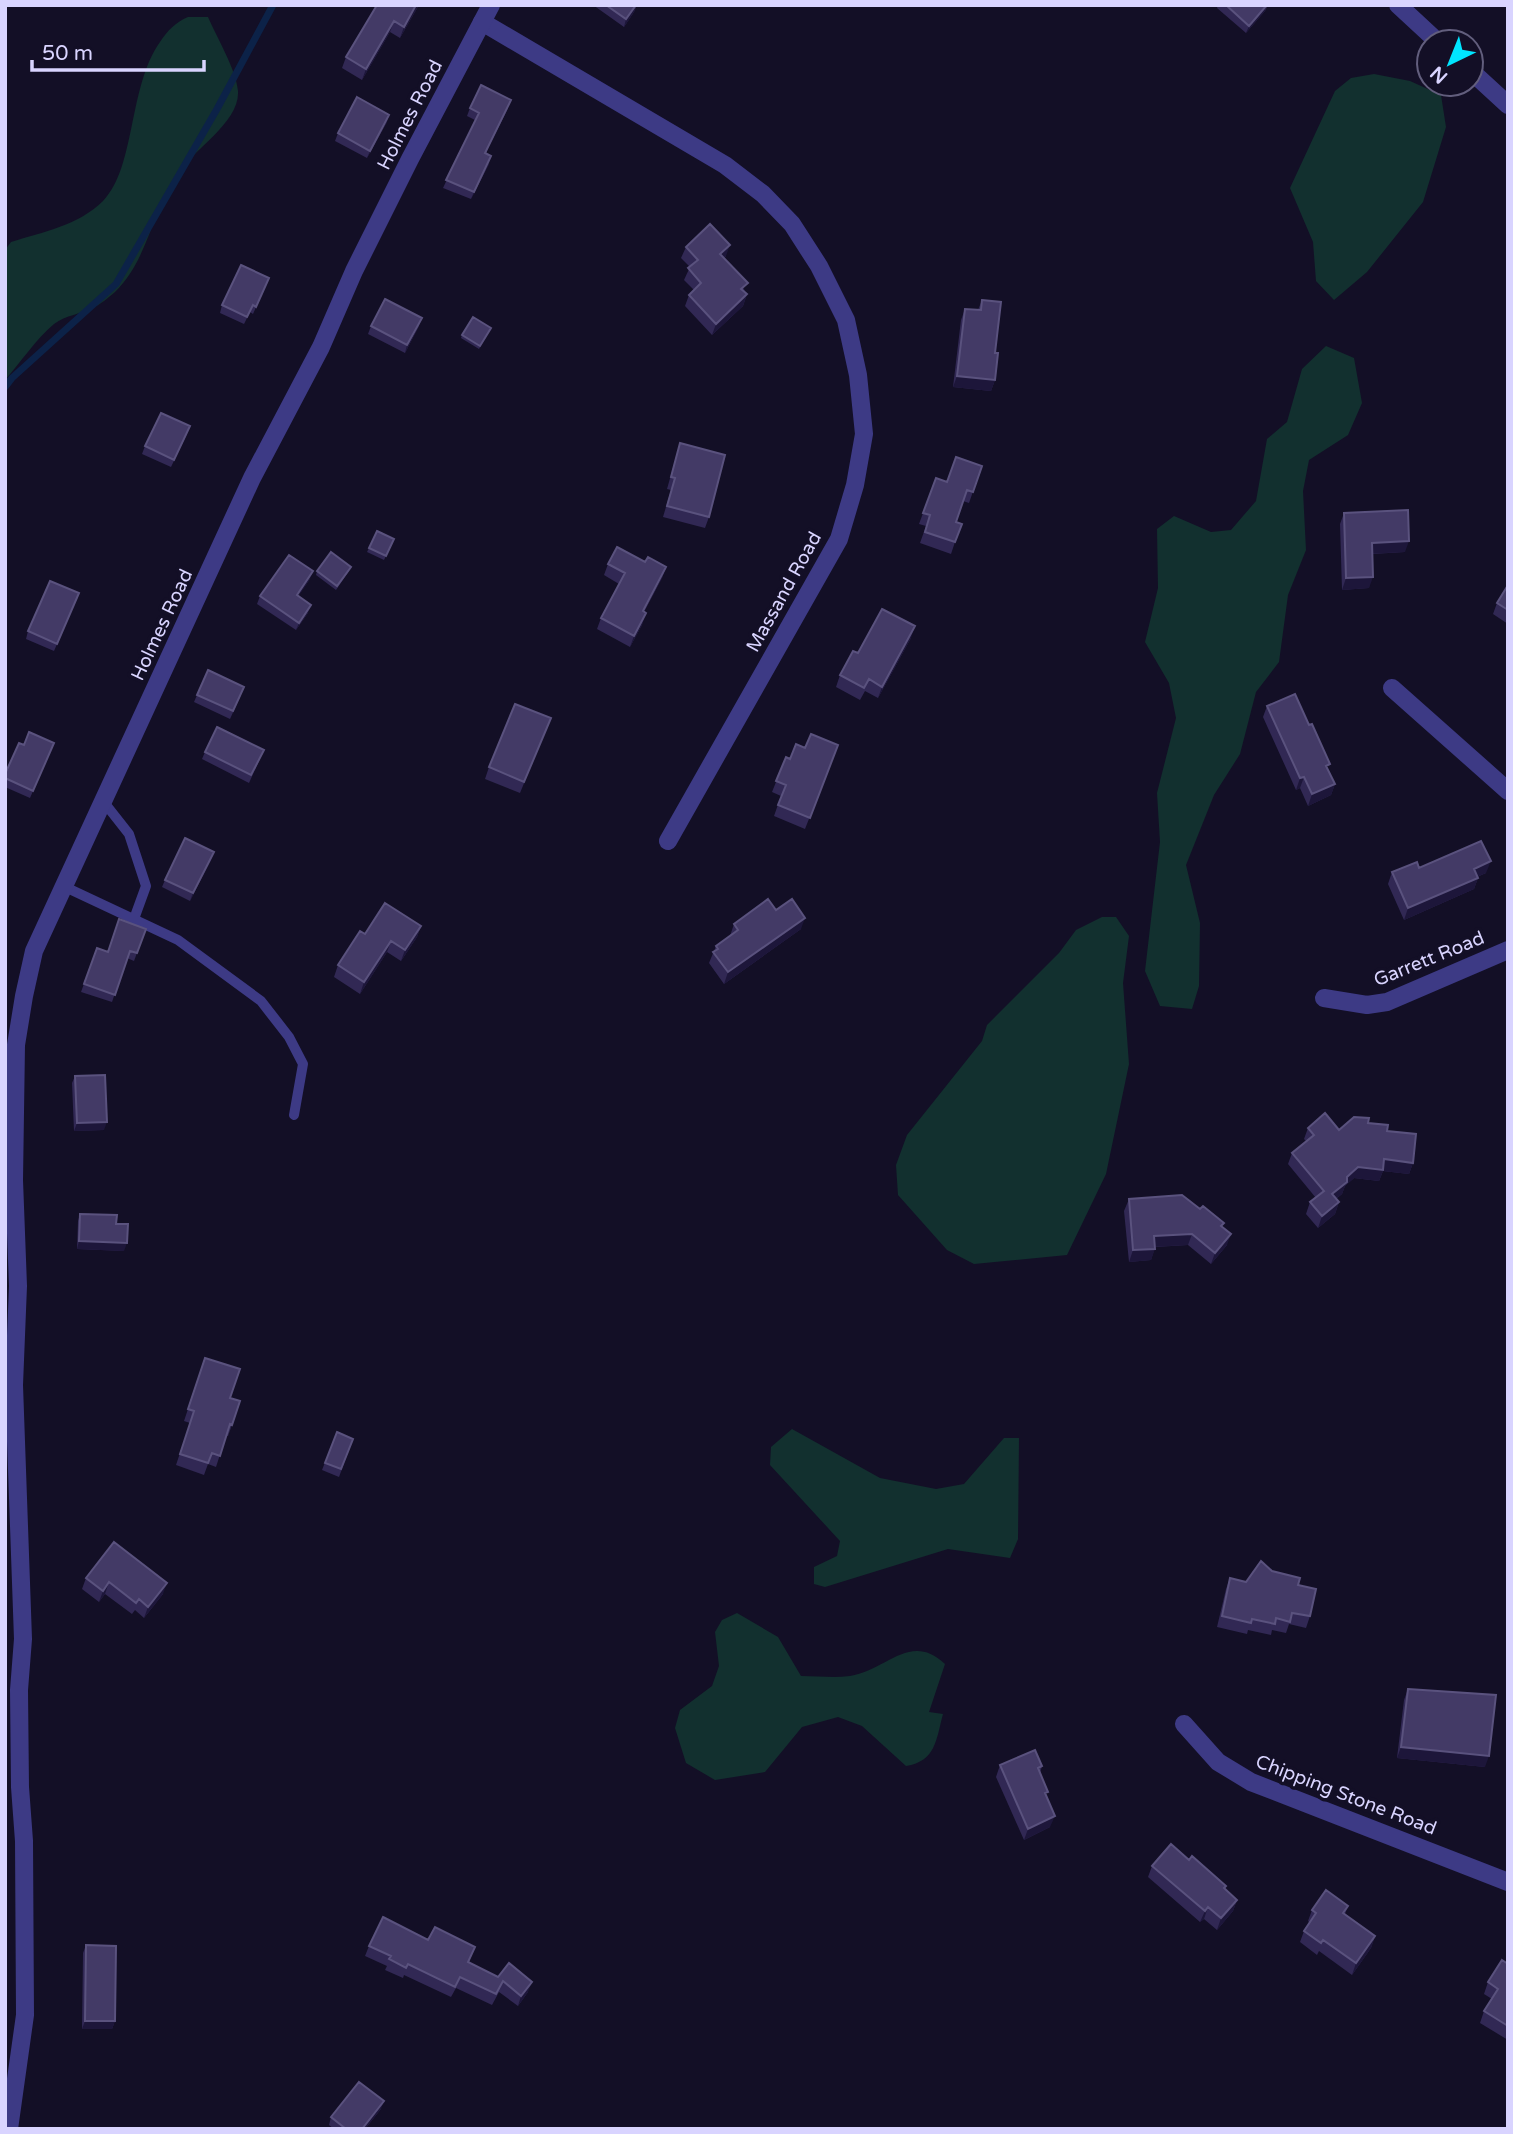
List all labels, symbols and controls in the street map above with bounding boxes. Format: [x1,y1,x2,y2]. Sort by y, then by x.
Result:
scale bar [32,28,203,72]
north arrow [1415,28,1485,98]
text: 50 m [42,41,93,66]
street label: Holmes Road [373,56,447,174]
text: N [1426,61,1452,88]
street label: Massand Road [742,528,826,656]
street label: Holmes Road [127,566,197,684]
street label: Garrett Road [1371,927,1487,991]
street label: Chipping Stone Road [1253,1750,1439,1840]

